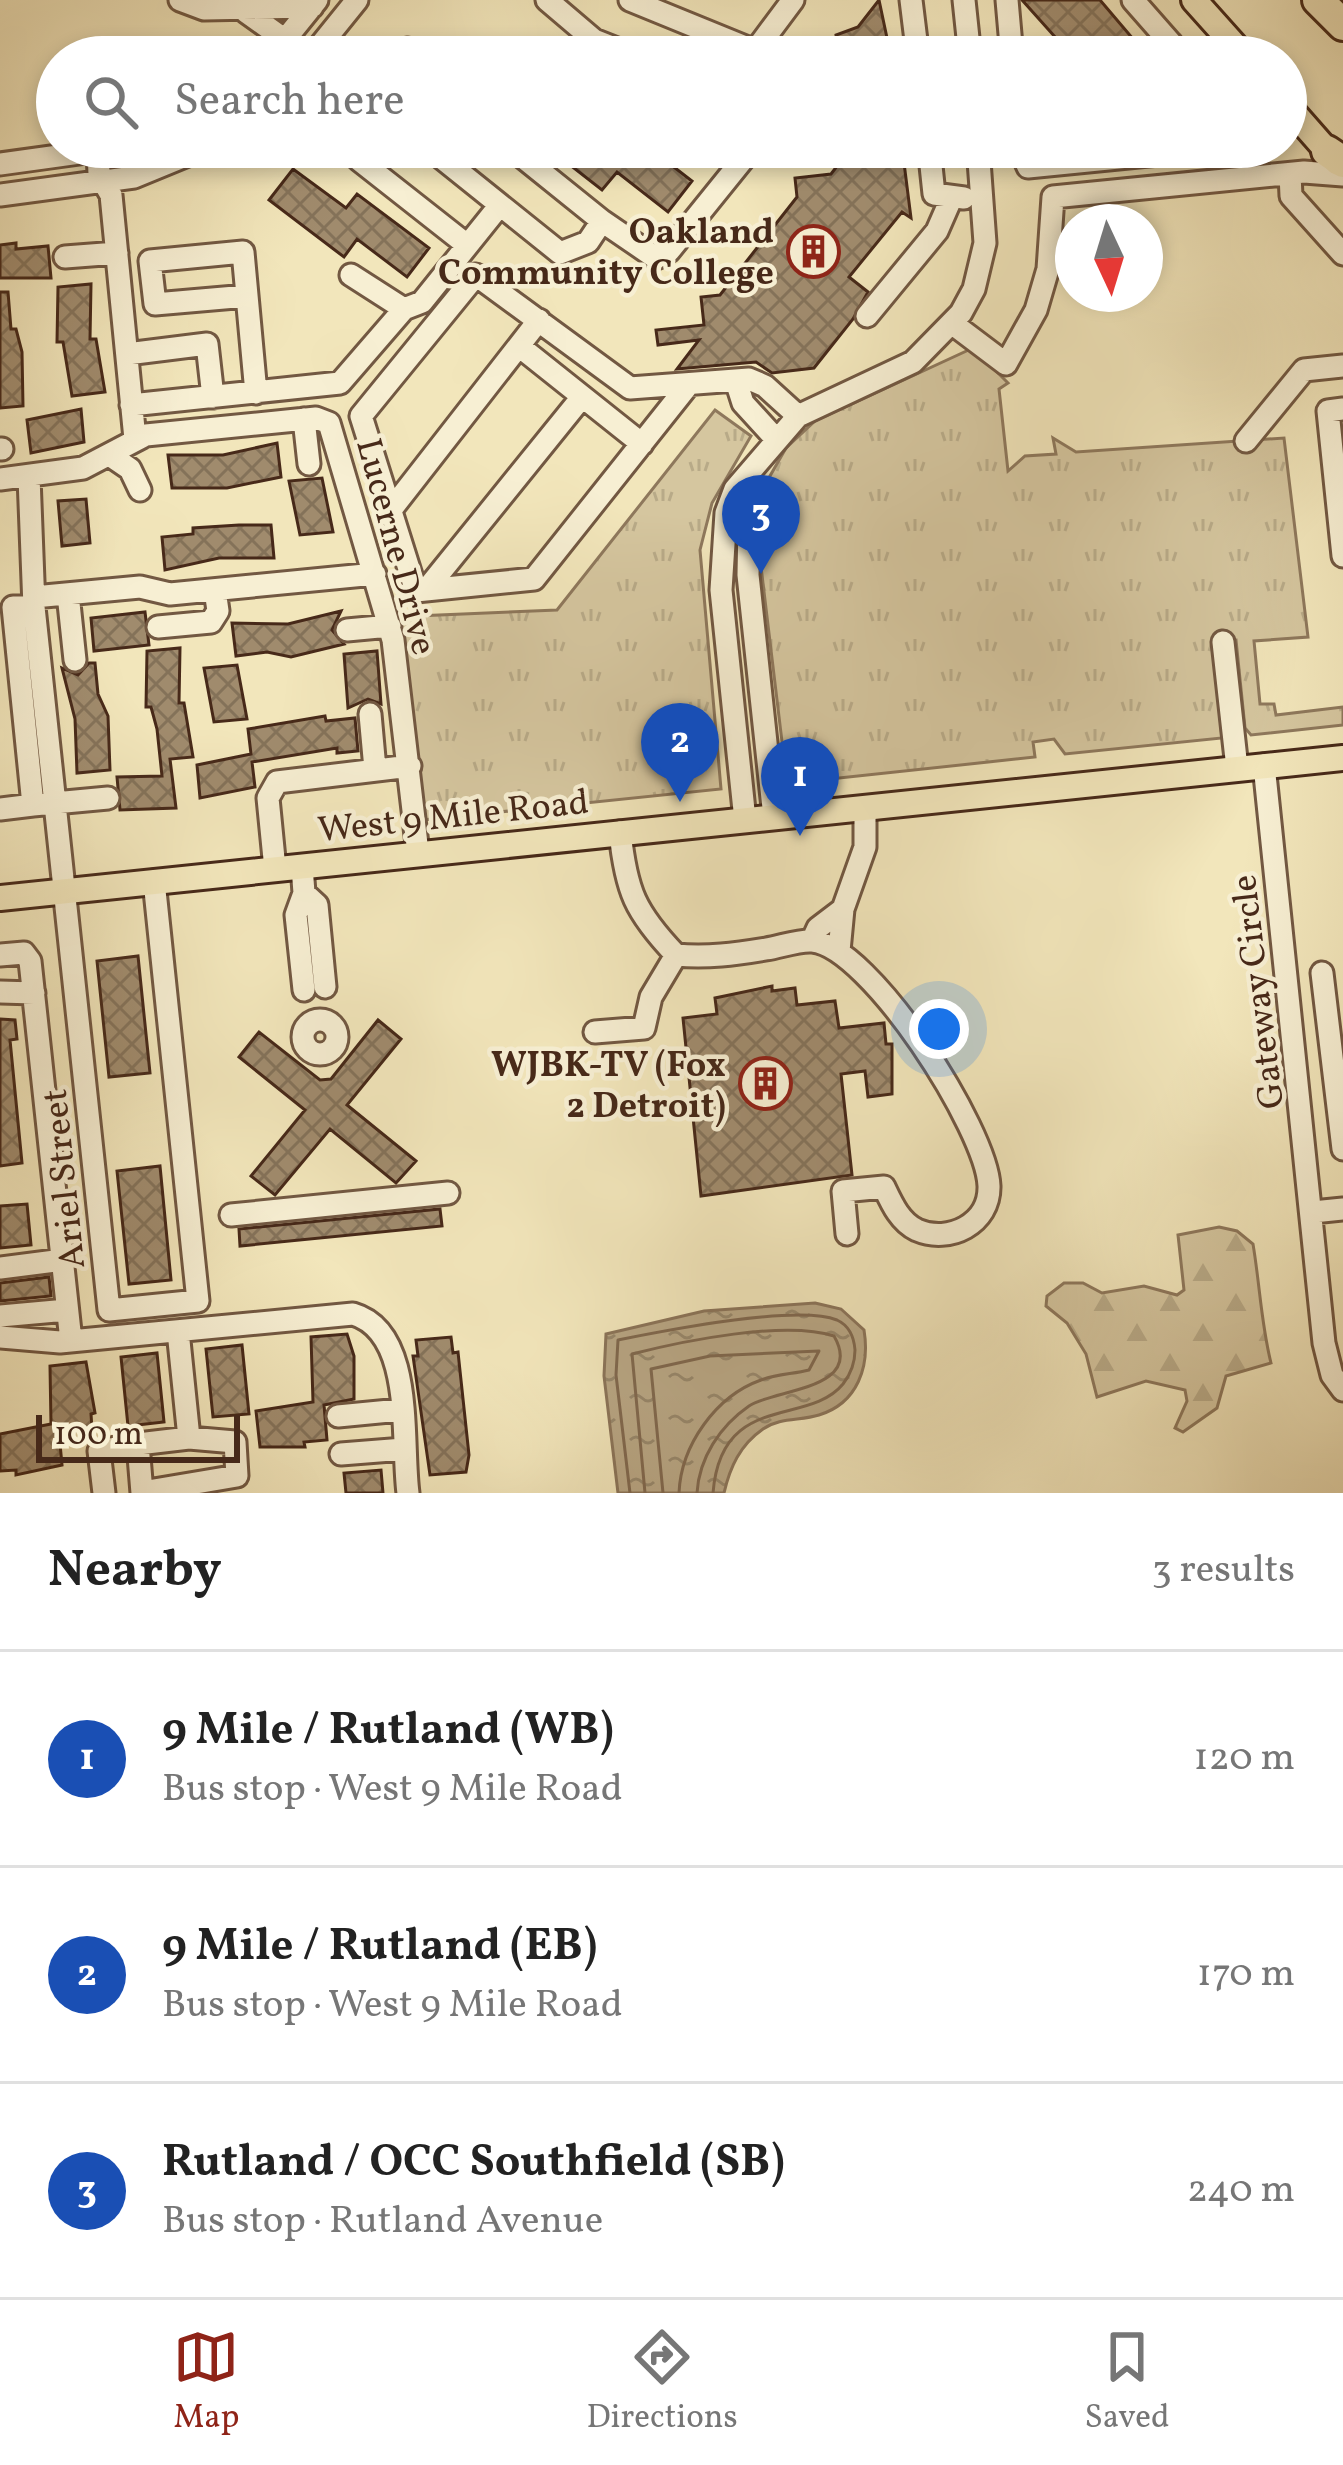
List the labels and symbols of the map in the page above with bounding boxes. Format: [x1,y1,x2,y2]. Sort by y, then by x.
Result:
north arrow [1055,204,1163,312]
place label: Oakland Community College [438,209,774,300]
building icon: Oakland Community College [785,223,841,279]
street label: Lucerne Drive [341,433,447,661]
pin: 3 [722,475,800,574]
pin: 2 [641,703,719,802]
pin: 1 [761,737,839,836]
street label: West 9 Mile Road [316,779,591,857]
street label: Gateway Circle [1221,872,1299,1111]
your location [909,999,969,1059]
place label: WJBK-TV (Fox 2 Detroit) [491,1042,726,1133]
building icon: WJBK-TV (Fox 2 Detroit) [737,1056,793,1112]
street label: Ariel Street [32,1086,100,1271]
scale bar [36,1409,240,1462]

